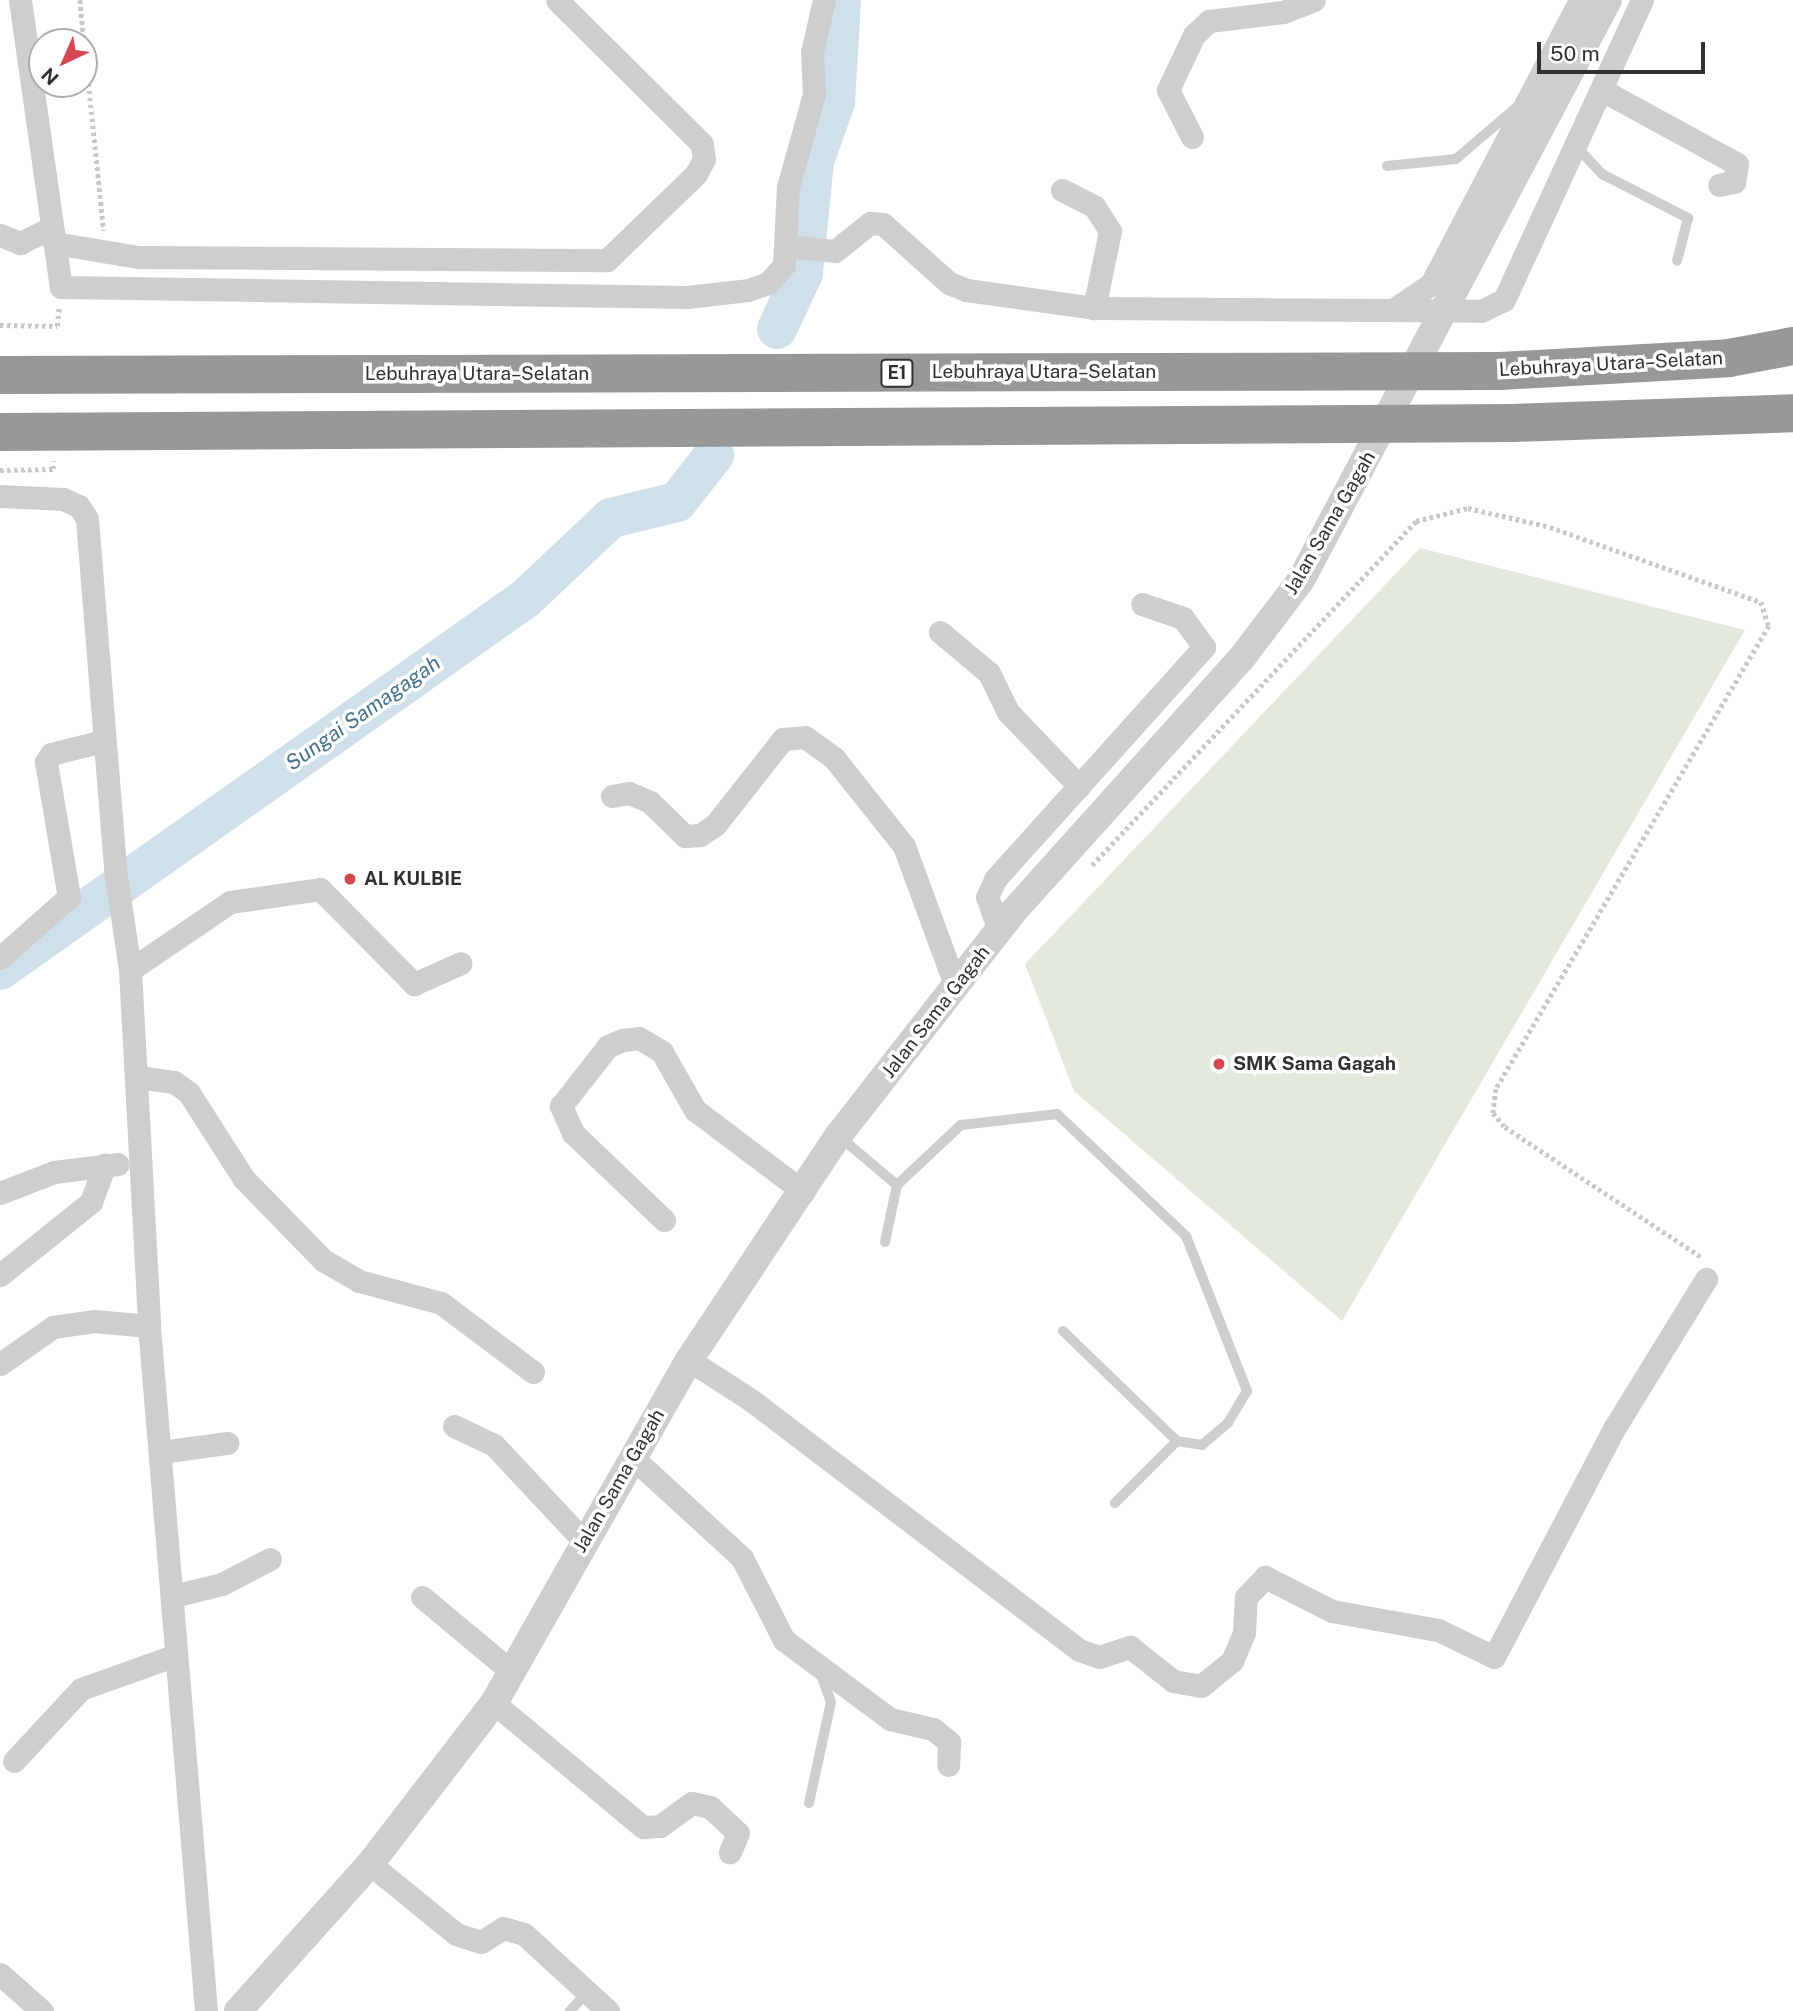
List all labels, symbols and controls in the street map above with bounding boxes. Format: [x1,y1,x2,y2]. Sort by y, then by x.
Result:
north arrow [28,28,98,98]
scale bar [1541,28,1709,72]
text: 50 m [1550,41,1600,66]
text: N [37,64,63,90]
street label: Lebuhraya Utara–Selatan [1498,347,1724,381]
road number: E1 [880,358,914,388]
street label: Lebuhraya Utara–Selatan [932,361,1156,383]
street label: Lebuhraya Utara–Selatan [365,363,589,385]
street label: Jalan Sama Gagah [1280,447,1380,599]
water label: Sungai Samagagah [281,650,445,776]
place label: AL KULBIE [364,868,462,890]
marker: AL KULBIE [342,871,358,887]
street label: Jalan Sama Gagah [877,941,995,1083]
place label: SMK Sama Gagah [1233,1053,1396,1075]
marker: SMK Sama Gagah [1211,1056,1227,1072]
street label: Jalan Sama Gagah [569,1405,669,1557]

